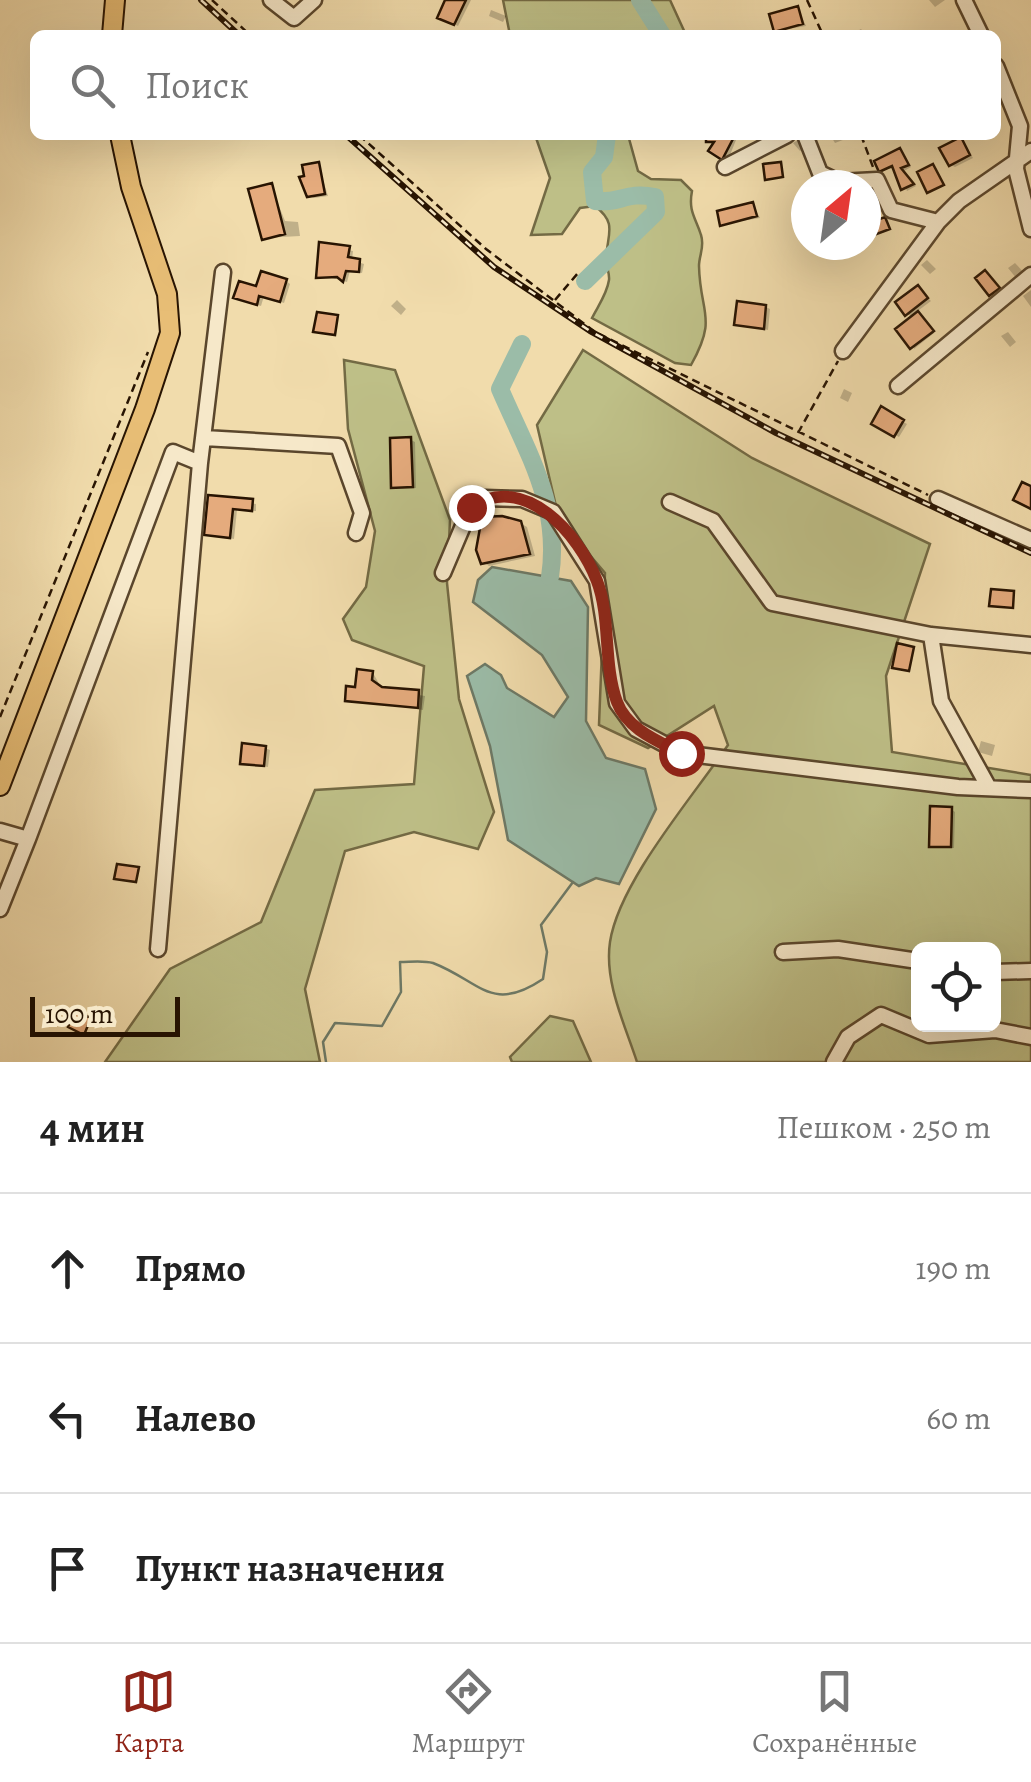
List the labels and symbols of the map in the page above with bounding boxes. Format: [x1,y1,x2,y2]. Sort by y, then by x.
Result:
north arrow [791,170,881,260]
route end [449,485,495,531]
route start [659,731,705,777]
scale bar [30,992,180,1036]

